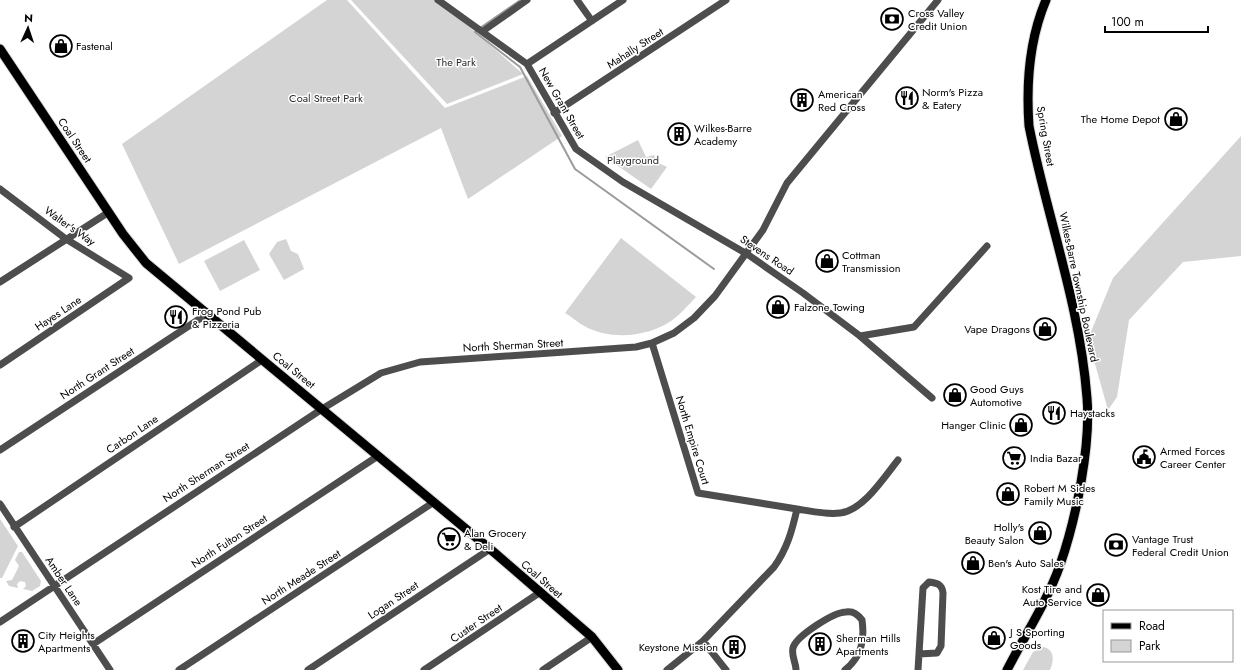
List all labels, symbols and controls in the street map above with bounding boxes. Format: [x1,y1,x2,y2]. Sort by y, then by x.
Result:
place label: Cross Valley Credit Union [908,5,967,34]
bank icon: Cross Valley Credit Union [879,6,905,32]
north arrow [8,8,48,48]
scale bar [1105,8,1208,34]
text: N [24,10,33,26]
text: 100 m [1111,13,1144,31]
street label: Mahally Street [604,23,667,72]
shop icon: Fastenal [48,33,74,59]
place label: Fastenal [76,38,113,54]
park label: The Park [436,54,476,70]
street label: New Grant Street [535,64,589,142]
place label: Norm's Pizza & Eatery [922,84,983,113]
restaurant icon: Norm's Pizza & Eatery [894,85,920,111]
place label: American Red Cross [818,86,866,115]
building icon: American Red Cross [789,87,815,113]
park label: Coal Street Park [289,90,363,106]
street label: Spring Street [1033,105,1059,168]
shop icon: The Home Depot [1163,106,1189,132]
place label: The Home Depot [1081,111,1160,127]
street label: Coal Street [54,114,96,166]
place label: Wilkes-Barre Academy [694,120,752,149]
building icon: Wilkes-Barre Academy [666,121,692,147]
park label: Playground [607,152,659,168]
street label: Walter's Way [41,202,99,250]
street label: Wilkes-Barre Township Boulevard [1055,211,1103,363]
street label: Stevens Road [737,231,797,279]
place label: Cottman Transmission [842,247,900,276]
shop icon: Cottman Transmission [814,248,840,274]
street label: Hayes Lane [32,291,85,334]
shop icon: Falzone Towing [765,294,791,320]
place label: Falzone Towing [794,299,865,315]
place label: Frog Pond Pub & Pizzeria [192,303,261,332]
restaurant icon: Frog Pond Pub & Pizzeria [163,304,189,330]
shop icon: Vape Dragons [1032,316,1058,342]
place label: Vape Dragons [964,321,1031,337]
street label: North Sherman Street [462,334,564,356]
street label: North Grant Street [57,343,138,403]
street label: Coal Street [269,348,319,392]
place label: Good Guys Automotive [970,381,1024,410]
shop icon: Good Guys Automotive [942,382,968,408]
street label: North Empire Court [672,394,714,487]
restaurant icon: Haystacks [1041,400,1067,426]
place label: Haystacks [1070,405,1115,421]
street label: Carbon Lane [103,411,161,457]
shop icon: Hanger Clinic [1008,412,1034,438]
place label: Hanger Clinic [941,417,1006,433]
street label: North Sherman Street [160,438,253,506]
place label: Armed Forces Career Center [1160,443,1226,472]
public building icon: Armed Forces Career Center [1131,444,1157,470]
supermarket icon: India Bazar [1001,445,1027,471]
place label: India Bazar [1030,450,1082,466]
place label: Robert M Sides Family Music [1024,480,1096,509]
shop icon: Robert M Sides Family Music [995,481,1021,507]
street label: North Fulton Street [188,510,270,572]
place label: Holly's Beauty Salon [965,519,1025,548]
shop icon: Holly's Beauty Salon [1027,520,1053,546]
place label: Alan Grocery & Deli [464,525,526,554]
supermarket icon: Alan Grocery & Deli [436,526,462,552]
place label: Vantage Trust Federal Credit Union [1132,531,1229,560]
bank icon: Vantage Trust Federal Credit Union [1103,532,1129,558]
street label: North Meade Street [258,545,344,609]
shop icon: Ben's Auto Sales [960,550,986,576]
street label: Amber Lane [42,553,87,609]
place label: Ben's Auto Sales [988,555,1064,571]
street label: Coal Street [518,556,567,602]
street label: Logan Street [365,577,422,623]
place label: Kost Tire and Auto Service [1022,581,1082,610]
shop icon: Kost Tire and Auto Service [1085,582,1111,608]
street label: Custer Street [447,600,505,646]
legend [1103,610,1233,662]
text: Road [1139,617,1165,635]
place label: J S Sporting Goods [1008,624,1065,653]
shop icon: J S Sporting Goods [981,625,1007,651]
place label: City Heights Apartments [38,627,95,656]
building icon: City Heights Apartments [10,628,36,654]
place label: Sherman Hills Apartments [836,630,901,659]
building icon: Sherman Hills Apartments [807,631,833,657]
building icon: Keystone Mission [721,634,747,660]
text: Park [1139,637,1161,655]
place label: Keystone Mission [639,639,718,655]

